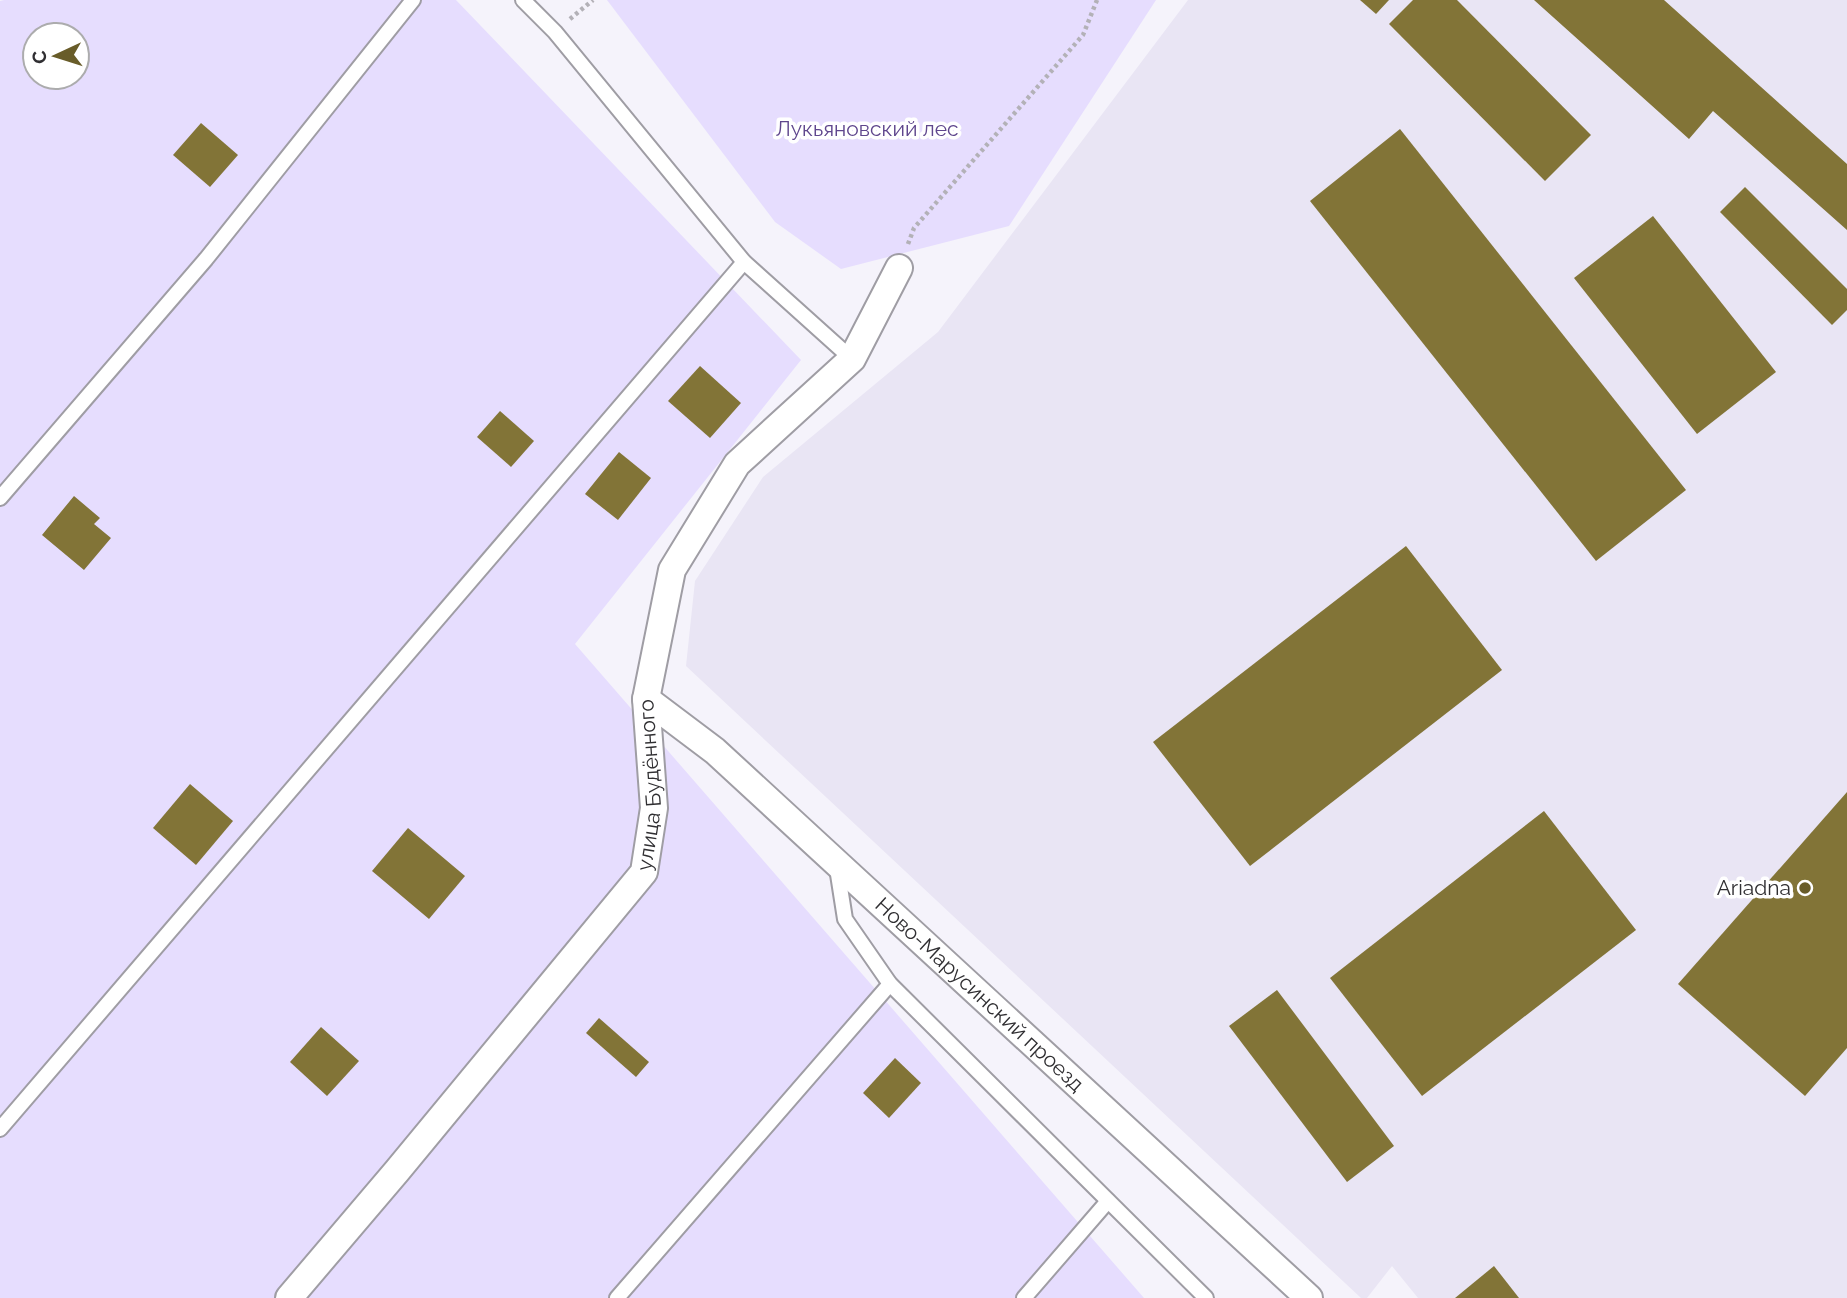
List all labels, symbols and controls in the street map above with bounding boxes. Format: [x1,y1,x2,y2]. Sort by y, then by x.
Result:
north arrow [21,21,91,91]
text: С [28,50,50,64]
park label: Лукьяновский лес [775,116,959,141]
street label: улица Будённого [631,699,666,873]
place label: Ariadna [1717,875,1791,900]
marker: Ariadna [1797,880,1813,896]
street label: Ново-Марусинский проезд [870,892,1089,1096]

